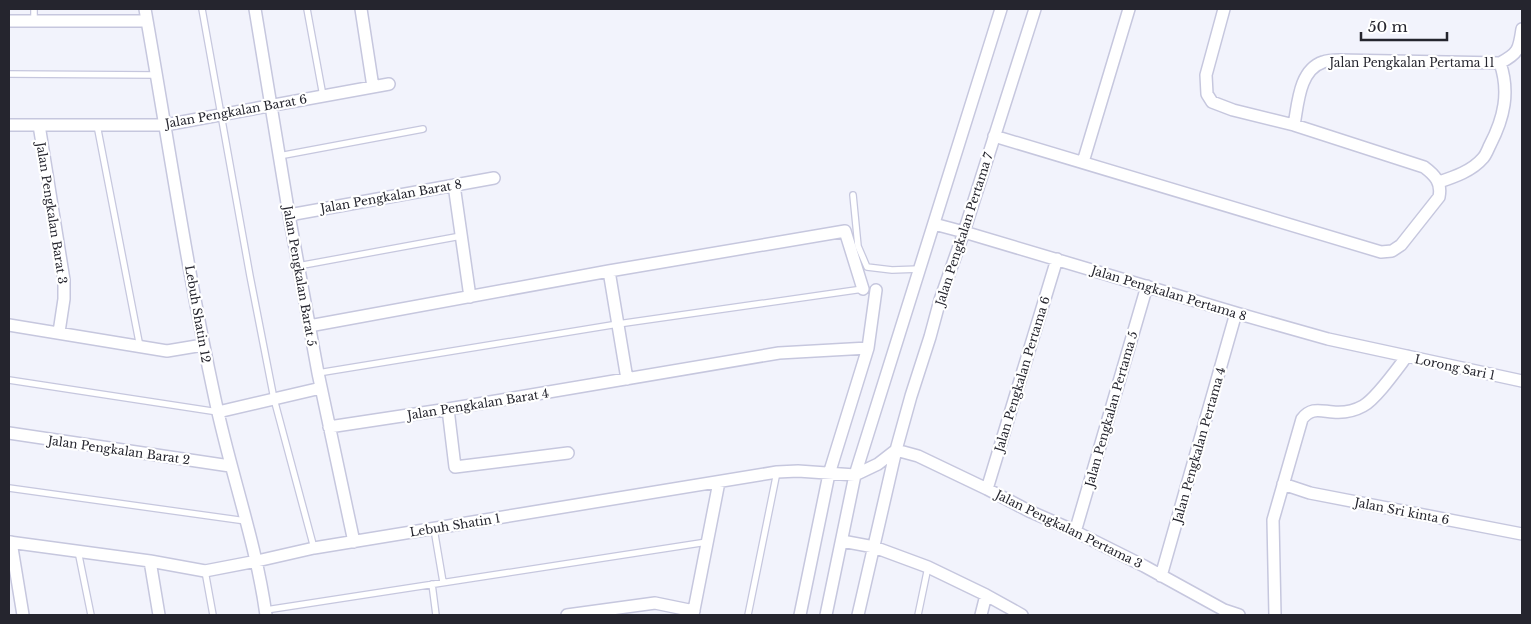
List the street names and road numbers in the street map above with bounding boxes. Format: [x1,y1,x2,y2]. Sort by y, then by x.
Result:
street label: Jalan Pengkalan Pertama 11 [1328,55,1494,70]
street label: Jalan Pengkalan Barat 6 [162,91,308,131]
street label: Jalan Pengkalan Barat 3 [33,139,71,285]
street label: Jalan Pengkalan Pertama 7 [931,150,996,309]
street label: Jalan Pengkalan Barat 8 [317,176,463,216]
street label: Jalan Pengkalan Barat 5 [280,202,320,348]
street label: Jalan Pengkalan Pertama 8 [1088,262,1248,324]
street label: Lebuh Shatin 12 [182,264,214,364]
street label: Jalan Pengkalan Pertama 6 [991,294,1053,456]
street label: Jalan Pengkalan Pertama 5 [1081,329,1140,490]
street label: Lorong Sari 1 [1413,351,1497,383]
street label: Jalan Pengkalan Pertama 4 [1169,365,1228,527]
street label: Jalan Pengkalan Barat 4 [404,385,550,423]
street label: Jalan Pengkalan Barat 2 [45,432,191,467]
street label: Jalan Pengkalan Pertama 3 [991,486,1145,571]
street label: Jalan Sri kinta 6 [1351,494,1451,528]
street label: Lebuh Shatin 1 [409,510,501,540]

